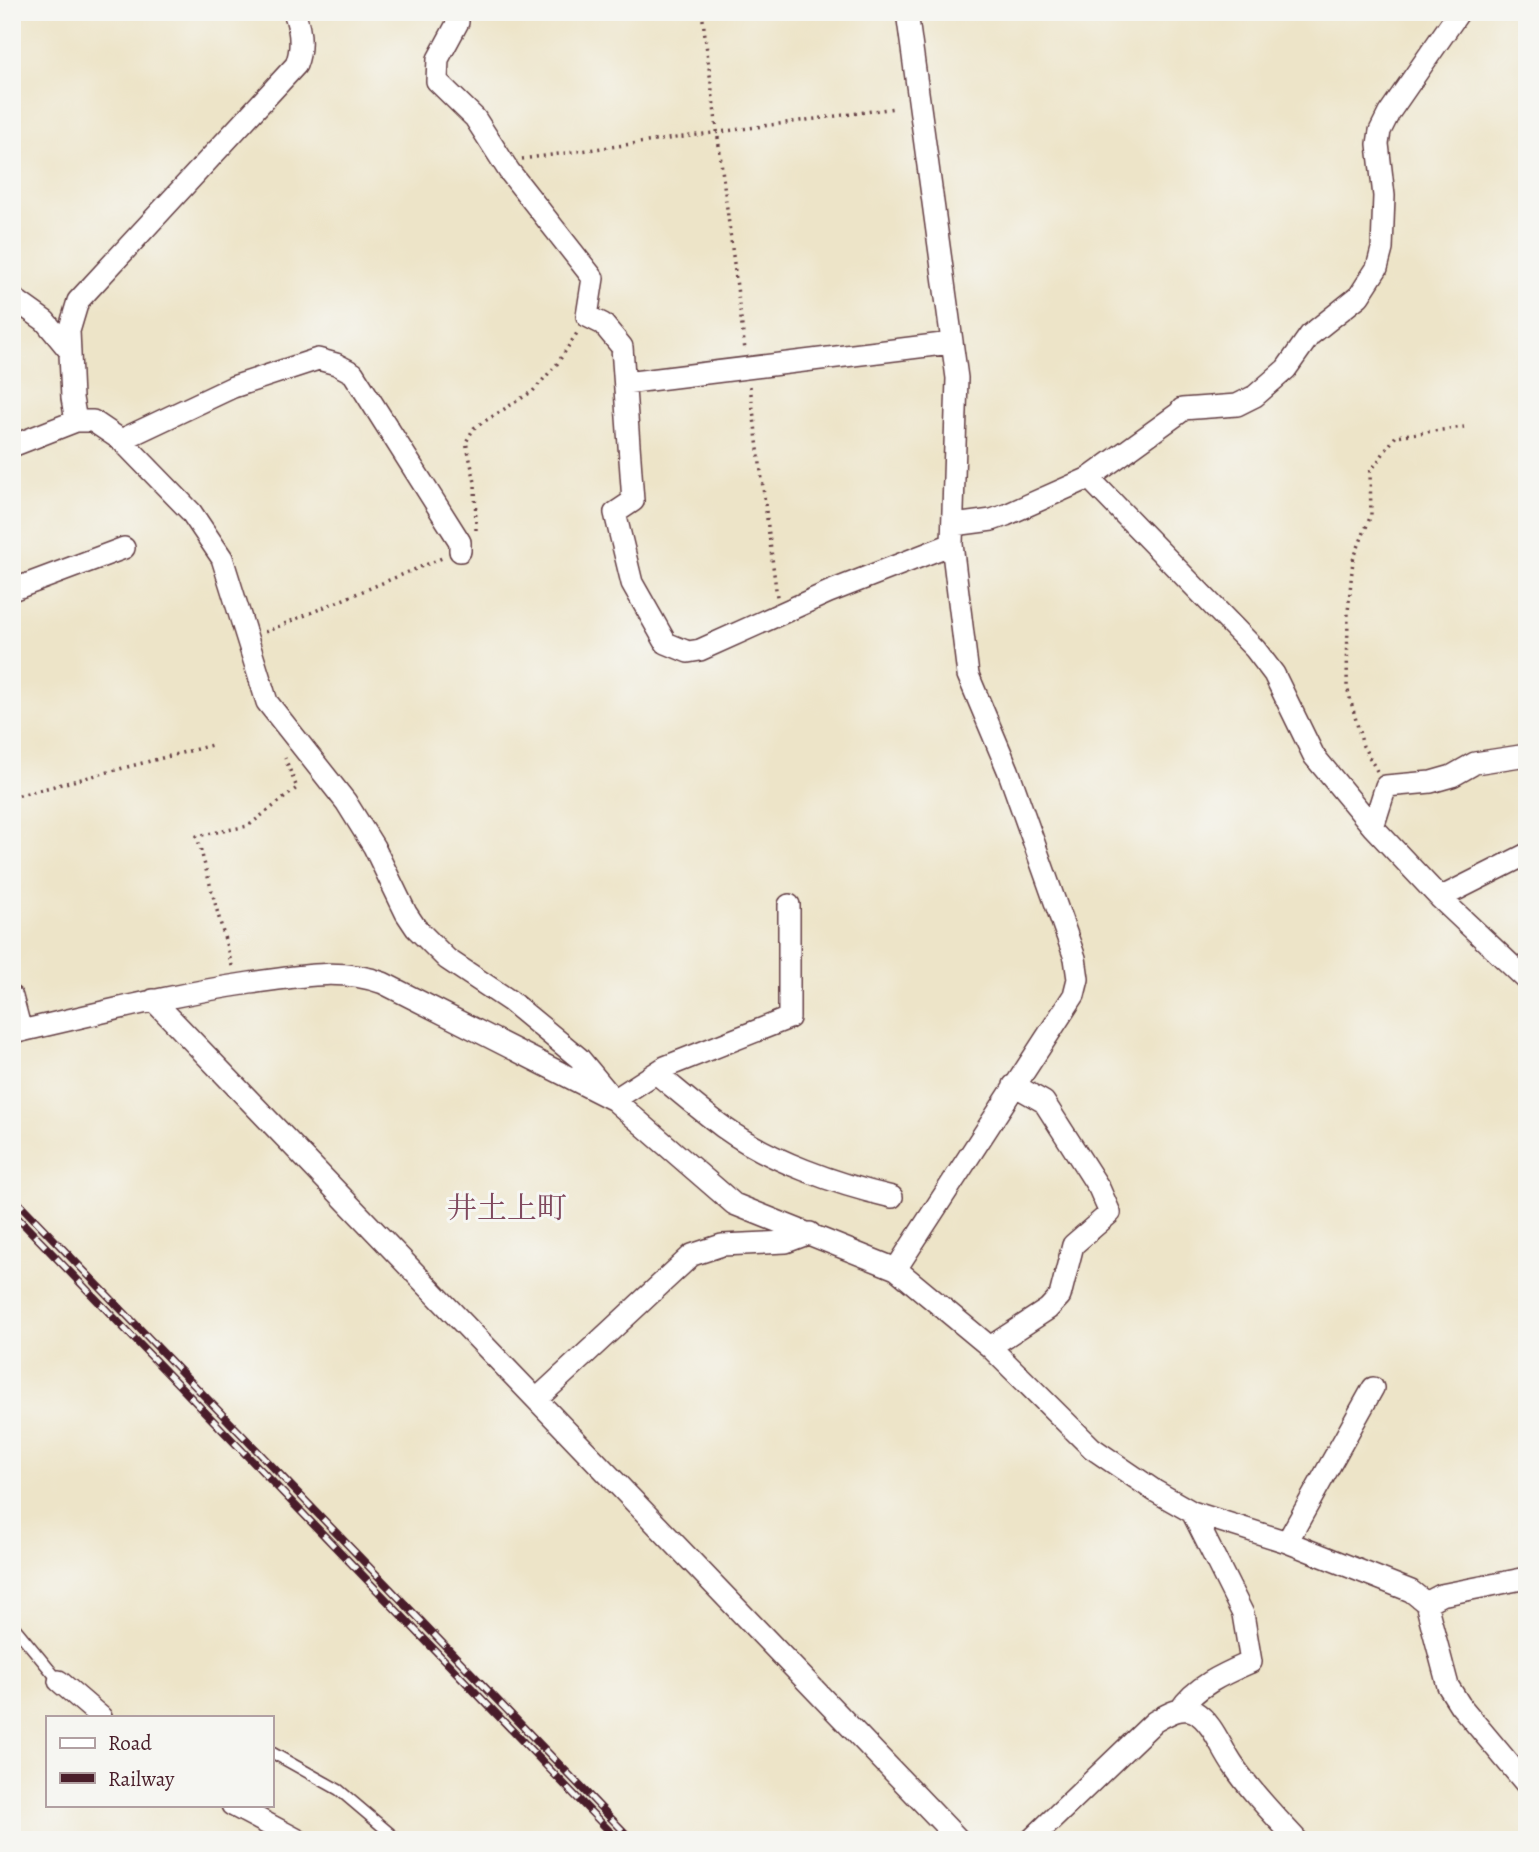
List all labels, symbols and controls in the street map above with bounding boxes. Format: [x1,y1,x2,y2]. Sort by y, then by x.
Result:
district label: 井土上町 [447,1188,567,1228]
legend [46,1716,273,1806]
text: Road [108,1729,152,1757]
text: Railway [108,1765,175,1793]

